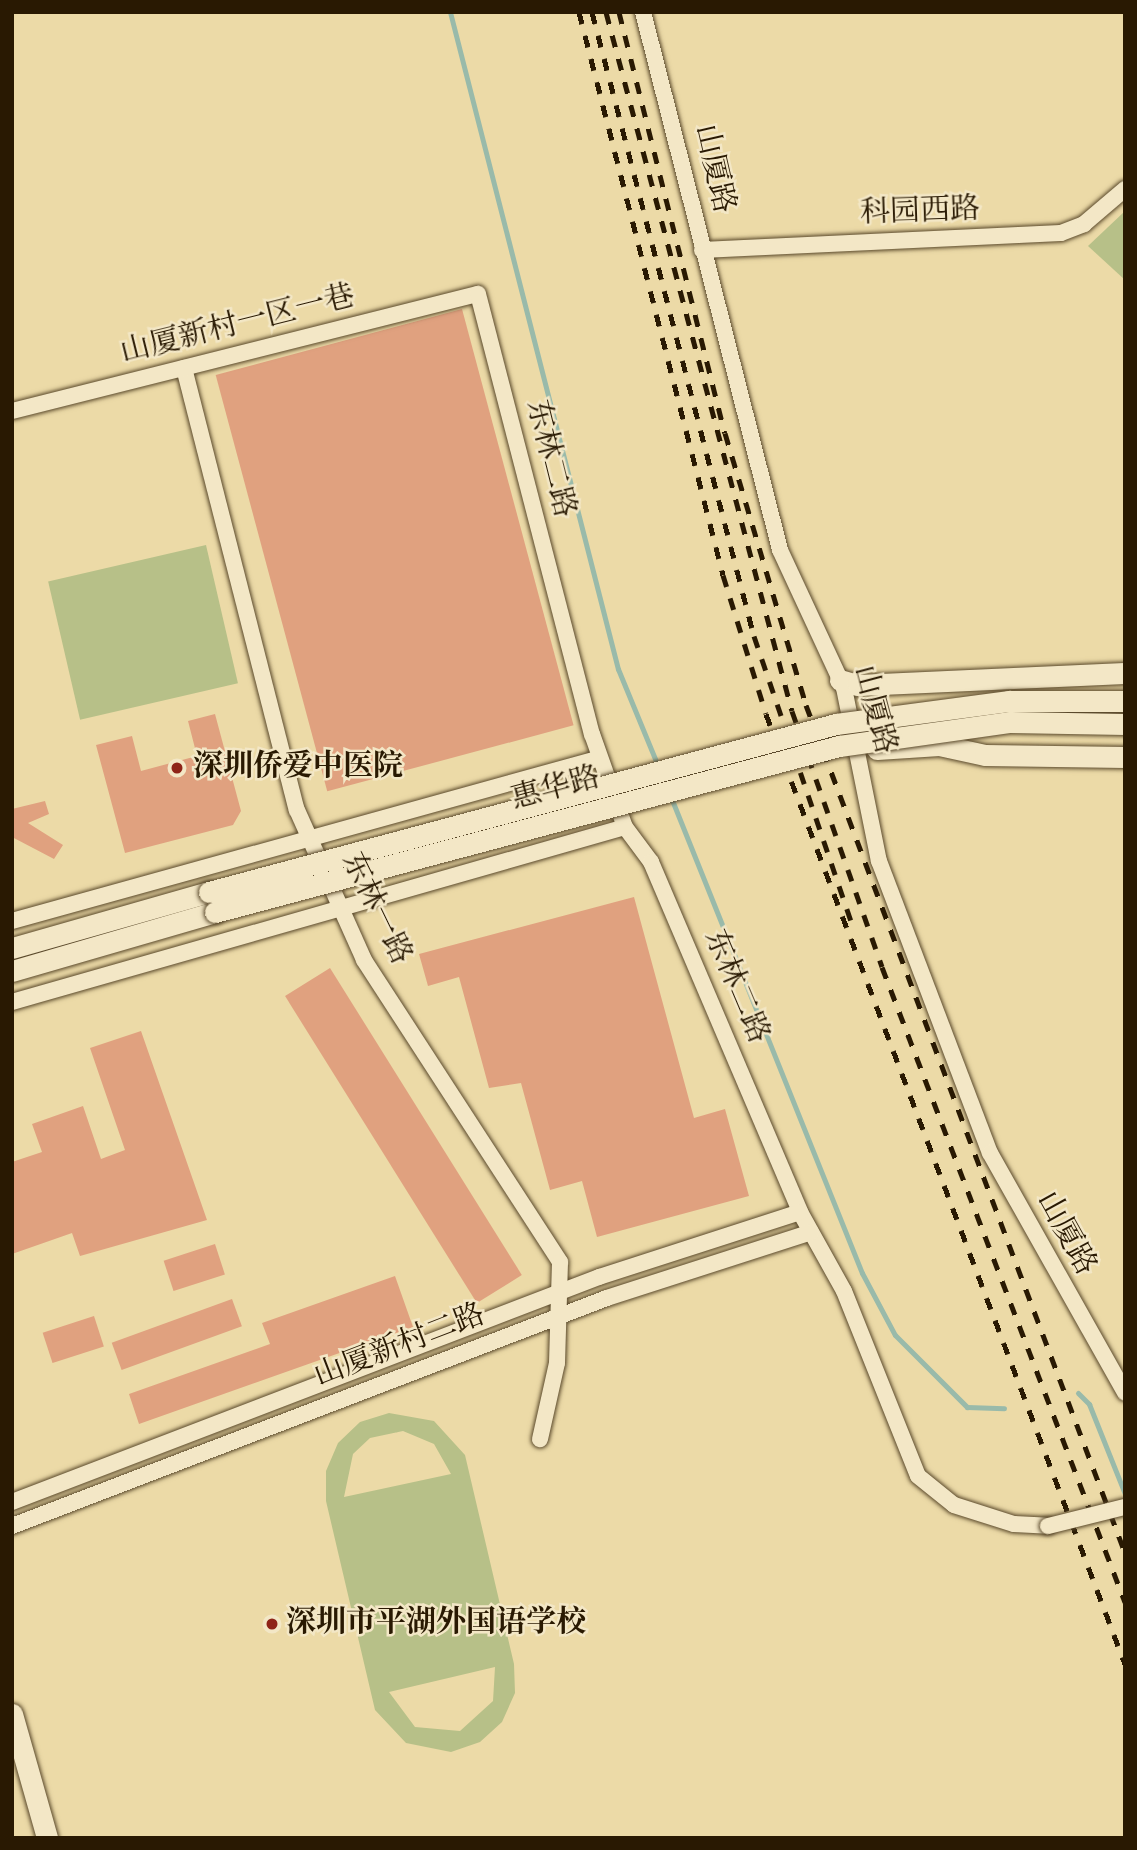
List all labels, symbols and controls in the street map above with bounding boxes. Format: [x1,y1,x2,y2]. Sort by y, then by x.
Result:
street label: 山厦路 [685,121,741,217]
street label: 科园西路 [859,193,981,233]
street label: 山厦新村一区一巷 [117,280,359,372]
street label: 东林二路 [517,396,581,522]
street label: 山厦路 [844,662,902,758]
place label: 深圳侨爱中医院 [193,750,403,786]
marker: 深圳侨爱中医院 [167,758,187,778]
street label: 惠华路 [508,761,604,819]
street label: 东林一路 [333,847,417,971]
street label: 东林二路 [695,925,775,1049]
street label: 山厦路 [1027,1186,1103,1282]
street label: 山厦新村二路 [310,1298,490,1396]
place label: 深圳市平湖外国语学校 [286,1606,586,1642]
marker: 深圳市平湖外国语学校 [264,1616,280,1632]

